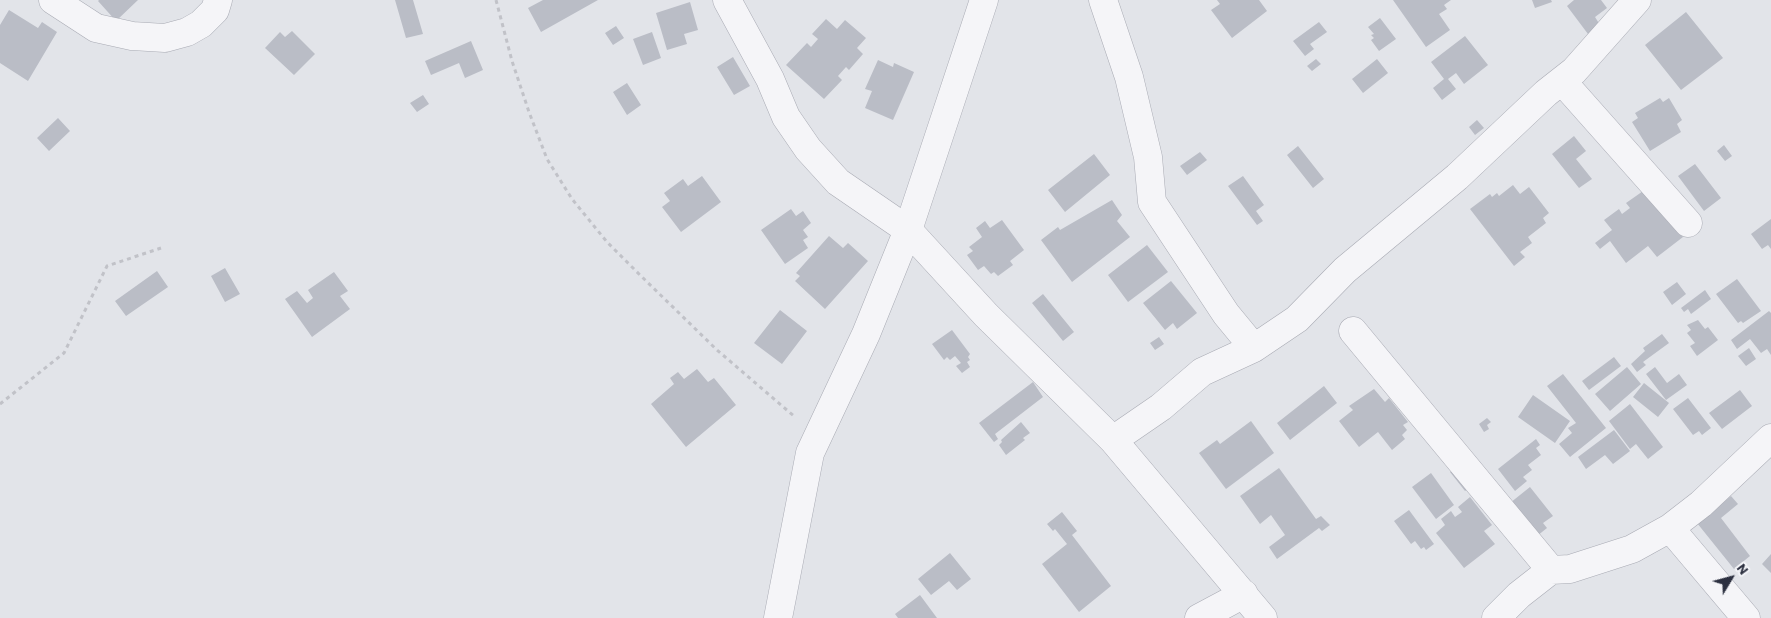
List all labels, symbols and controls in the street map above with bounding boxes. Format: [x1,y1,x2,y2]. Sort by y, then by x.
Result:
north arrow [1706,553,1756,603]
text: N [1734,560,1753,578]

